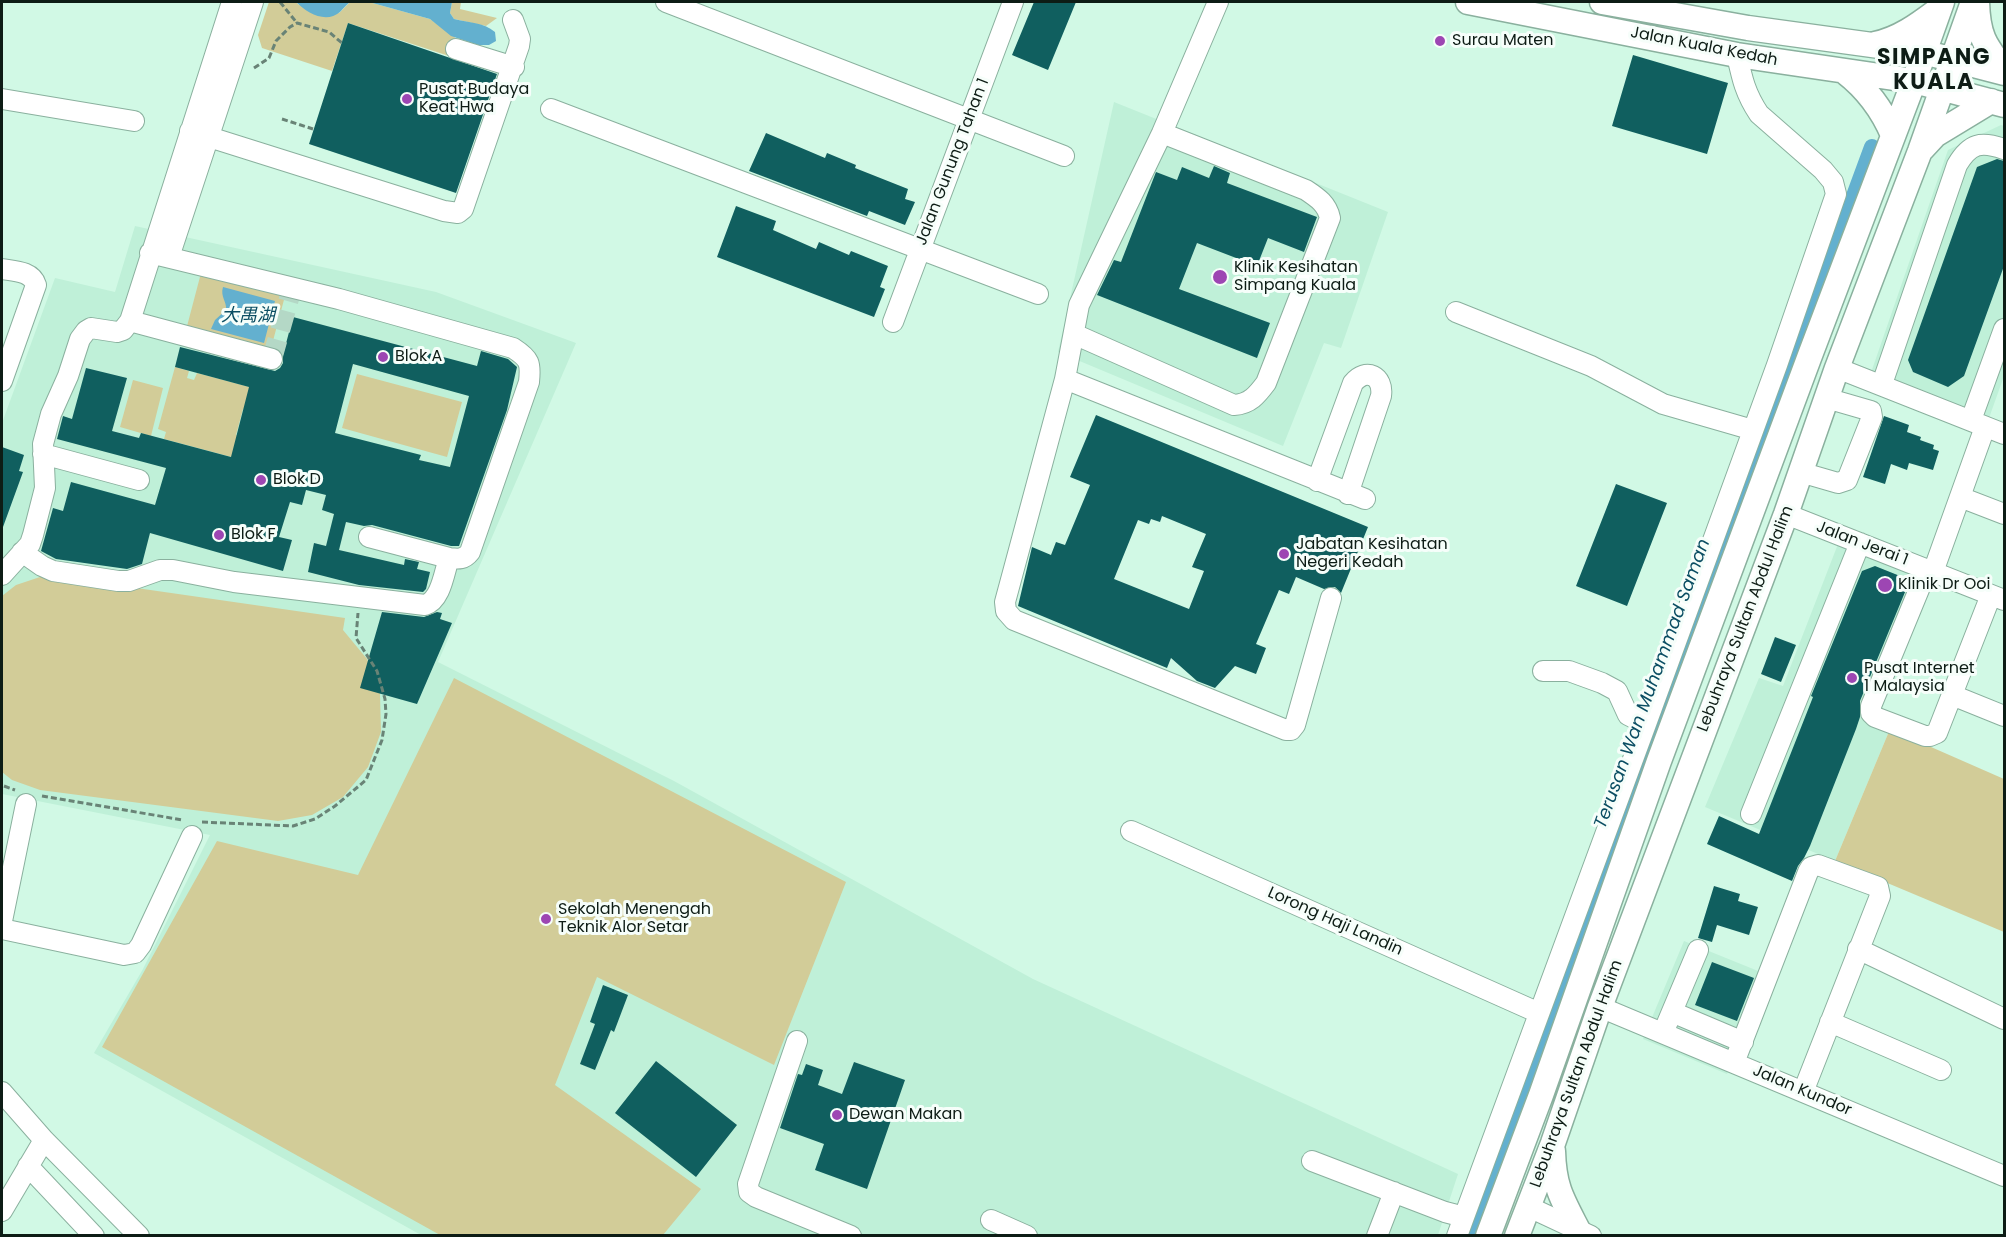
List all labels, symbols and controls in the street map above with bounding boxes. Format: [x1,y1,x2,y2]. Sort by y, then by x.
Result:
street label: Jalan Kuala Kedah [1629,23,1779,71]
place label: Surau Maten [1452,31,1554,51]
marker: Surau Maten [1433,34,1447,48]
district label: SIMPANG KUALA [1877,45,1991,96]
street label: Jalan Gunung Tahan 1 [912,76,994,248]
place label: Pusat Budaya Keat Hwa [419,80,529,118]
marker: Pusat Budaya Keat Hwa [400,92,414,106]
place label: Klinik Kesihatan Simpang Kuala [1234,258,1358,296]
marker: Klinik Kesihatan Simpang Kuala [1211,268,1229,286]
water label: 大禺湖 [221,305,275,327]
place label: Blok A [395,347,442,367]
marker: Blok A [376,350,390,364]
place label: Blok D [273,470,321,490]
marker: Blok D [254,473,268,487]
street label: Lebuhraya Sultan Abdul Halim [1694,503,1798,735]
street label: Jalan Jerai 1 [1813,518,1911,570]
place label: Blok F [231,525,276,545]
marker: Blok F [212,528,226,542]
place label: Jabatan Kesihatan Negeri Kedah [1296,535,1448,573]
water label: Terusan Wan Muhammad Saman [1590,536,1716,832]
marker: Jabatan Kesihatan Negeri Kedah [1277,547,1291,561]
place label: Klinik Dr Ooi [1898,575,1990,595]
marker: Klinik Dr Ooi [1876,576,1894,594]
place label: Pusat Internet 1 Malaysia [1864,659,1975,697]
marker: Pusat Internet 1 Malaysia [1845,671,1859,685]
street label: Lorong Haji Landin [1265,884,1405,960]
place label: Sekolah Menengah Teknik Alor Setar [558,900,711,938]
marker: Sekolah Menengah Teknik Alor Setar [539,912,553,926]
street label: Lebuhraya Sultan Abdul Halim [1527,958,1627,1190]
street label: Jalan Kundor [1750,1062,1854,1120]
place label: Dewan Makan [849,1105,963,1125]
marker: Dewan Makan [830,1108,844,1122]

